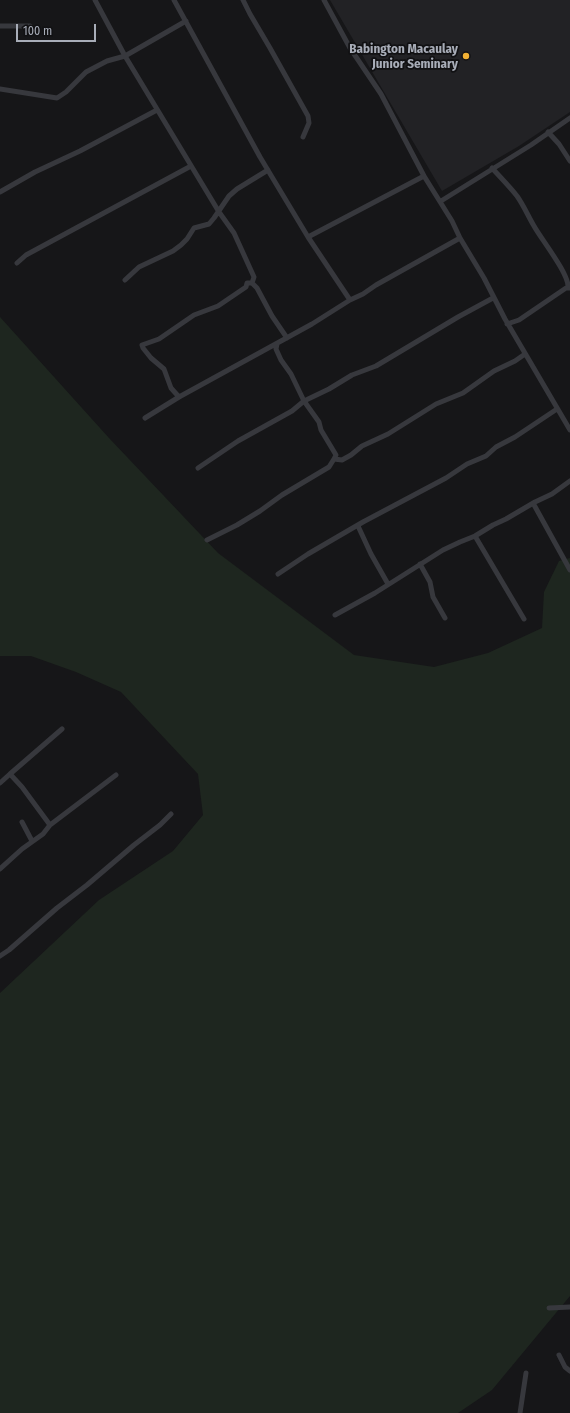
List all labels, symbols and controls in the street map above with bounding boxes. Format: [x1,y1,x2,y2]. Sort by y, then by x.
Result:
scale bar [18,16,98,42]
text: 100 m [23,24,52,38]
place label: Babington Macaulay Junior Seminary [349,41,458,72]
marker: Babington Macaulay Junior Seminary [461,51,471,61]

